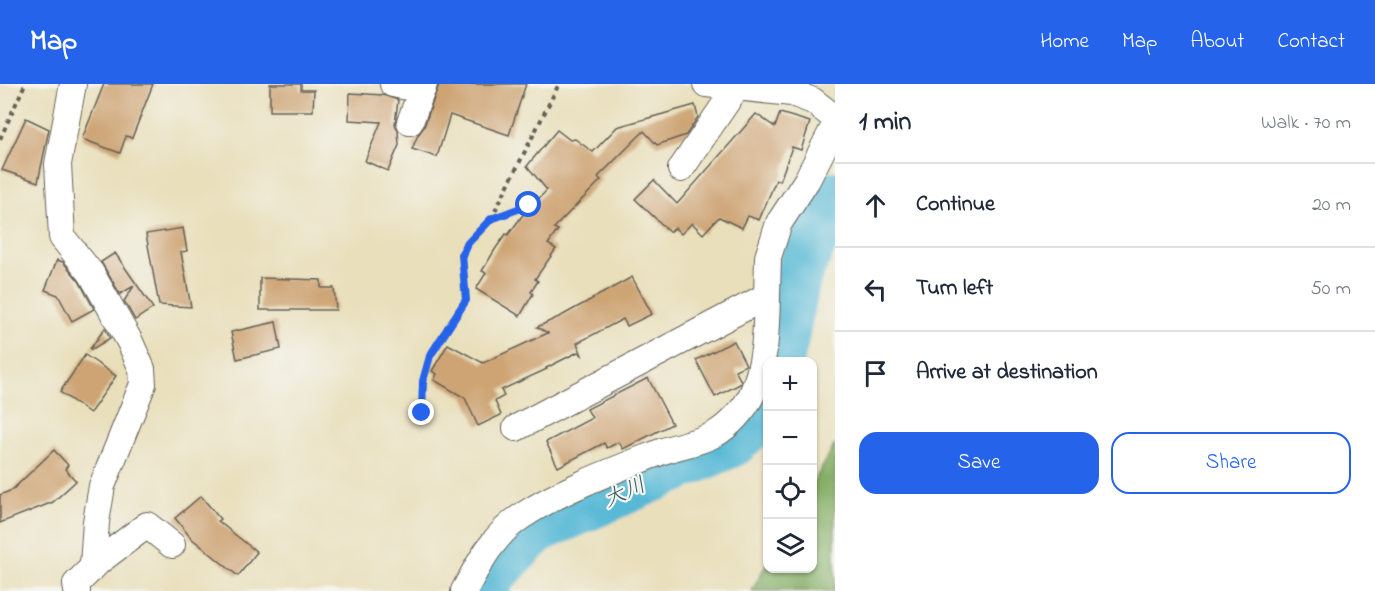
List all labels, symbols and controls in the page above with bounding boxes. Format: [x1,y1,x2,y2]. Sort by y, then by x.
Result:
text: Map [30,22,77,63]
text: Home [1040,27,1089,57]
text: Map [1122,27,1157,57]
text: About [1190,27,1244,57]
text: Contact [1277,27,1345,57]
text: 1 min [859,104,911,142]
text: Walk · 70 m [1261,109,1351,138]
icon: ahead [859,189,892,222]
text: Continue [916,189,995,221]
route start [515,191,541,217]
text: 20 m [1312,191,1351,220]
icon: left [859,273,892,306]
text: Turn left [916,273,993,305]
text: 50 m [1310,275,1351,304]
map controls [763,357,817,573]
button: + [763,357,817,411]
icon: arrive [859,357,892,390]
text: Arrive at destination [916,357,1098,389]
route end [408,399,434,425]
button: − [763,411,817,465]
button: Save [859,432,1099,494]
button: Share [1111,432,1351,494]
button: locate [763,465,817,519]
water label: 大川 [599,470,652,517]
button: layers [763,519,817,573]

